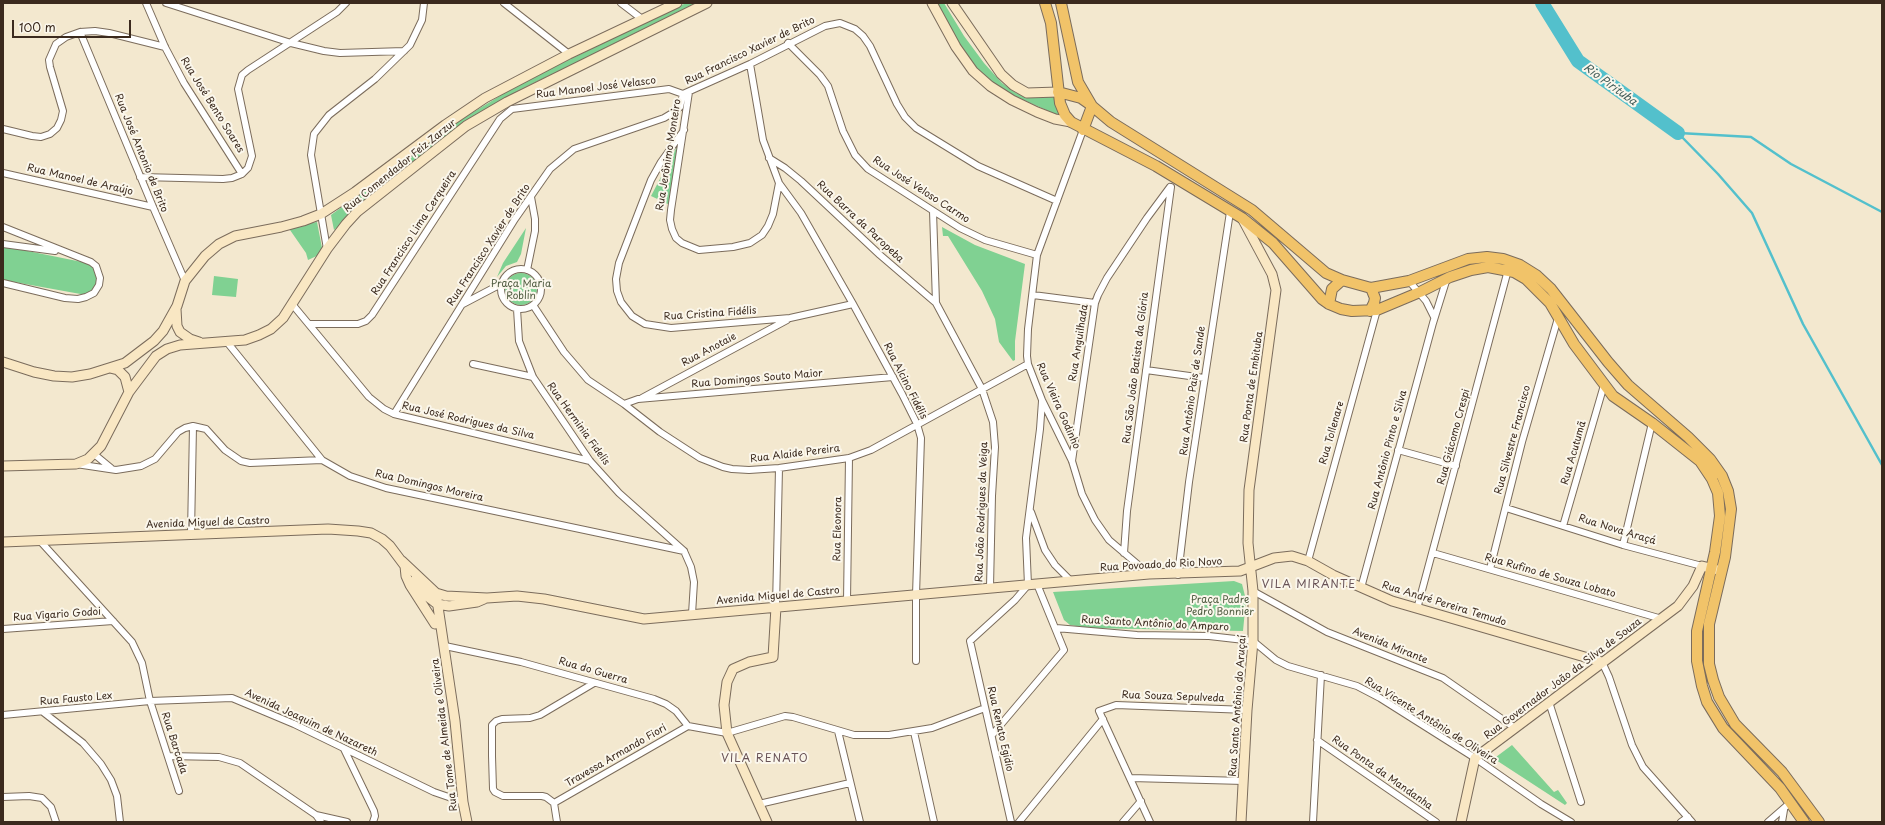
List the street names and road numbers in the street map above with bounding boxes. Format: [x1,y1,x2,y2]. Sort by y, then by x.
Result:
street label: Rua Francisco Xavier de Brito [683,14,817,88]
street label: Rua José Bento Soares [178,55,246,155]
street label: Rua Manoel José Velasco [535,75,657,101]
street label: Rua José Antonio de Brito [112,92,170,214]
street label: Rua Jerônimo Monteiro [654,98,684,212]
street label: Rua Comendador Feiz Zarzur [341,117,459,215]
street label: Rua José Veloso Carmo [870,154,972,226]
street label: Rua Manoel de Araújo [26,162,134,198]
street label: Rua Francisco Lima Cerqueira [369,168,459,298]
street label: Rua Barra da Paropeba [814,179,906,265]
street label: Rua Francisco Xavier de Brito [445,182,533,308]
street label: Rua São João Batista da Glória [1121,291,1151,445]
street label: Rua Anguilhada [1067,303,1091,383]
street label: Rua Cristina Fidélis [663,305,757,323]
street label: Rua Antônio Pais de Sande [1178,325,1208,457]
street label: Rua Anotaie [680,331,738,369]
street label: Rua Ponta de Embituba [1238,331,1266,443]
street label: Rua Alcino Fidélis [881,341,929,421]
street label: Rua Vieira Godinho [1034,361,1082,451]
street label: Rua Domingos Souto Maior [691,367,823,391]
street label: Rua Herminia Fidelis [544,380,612,468]
street label: Rua Silvestre Francisco [1493,384,1533,496]
street label: Rua Giácomo Crespi [1435,388,1473,486]
street label: Rua Antônio Pinto e Silva [1366,389,1410,511]
street label: Rua José Rodrigues da Silva [401,400,535,442]
street label: Rua Tollenare [1317,400,1347,466]
street label: Rua Acutumã [1559,420,1589,486]
street label: Rua João Rodrigues da Veiga [974,442,990,582]
street label: Rua Alaide Pereira [749,443,841,465]
street label: Rua Domingos Moreira [374,468,484,504]
street label: Rua Eleonora [831,496,845,562]
street label: Rua Nova Araçá [1577,512,1657,548]
street label: Avenida Miguel de Castro [146,515,270,531]
street label: Rua Rufino de Souza Lobato [1483,552,1617,600]
street label: Rua Povoado do Rio Novo [1099,556,1223,574]
street label: Rua André Pereira Temudo [1380,579,1508,629]
street label: Avenida Miguel de Castro [716,585,840,607]
street label: Rua Vigario Godoi [13,606,101,624]
street label: Rua Santo Antônio do Amparo [1081,614,1229,634]
street label: Rua Governador João da Silva de Souza [1482,616,1644,742]
street label: Avenida Mirante [1351,625,1429,667]
street label: Rua Santo Antônio do Aruçaí [1227,635,1249,777]
street label: Rua do Guerra [557,655,629,687]
street label: Rua Tome de Almeida e Oliveira [430,658,460,812]
street label: Rua Vicente Antônio de Oliveira [1362,675,1500,767]
street label: Rua Renato Egidio [984,685,1016,773]
street label: Avenida Joaquim de Nazareth [243,687,379,759]
street label: Rua Souza Sepulveda [1121,689,1225,705]
street label: Rua Fausto Lex [39,690,113,708]
street label: Rua Barcada [158,711,190,775]
street label: Travessa Armando Fiori [563,722,669,790]
street label: Rua Ponta da Mandanha [1329,734,1435,812]

